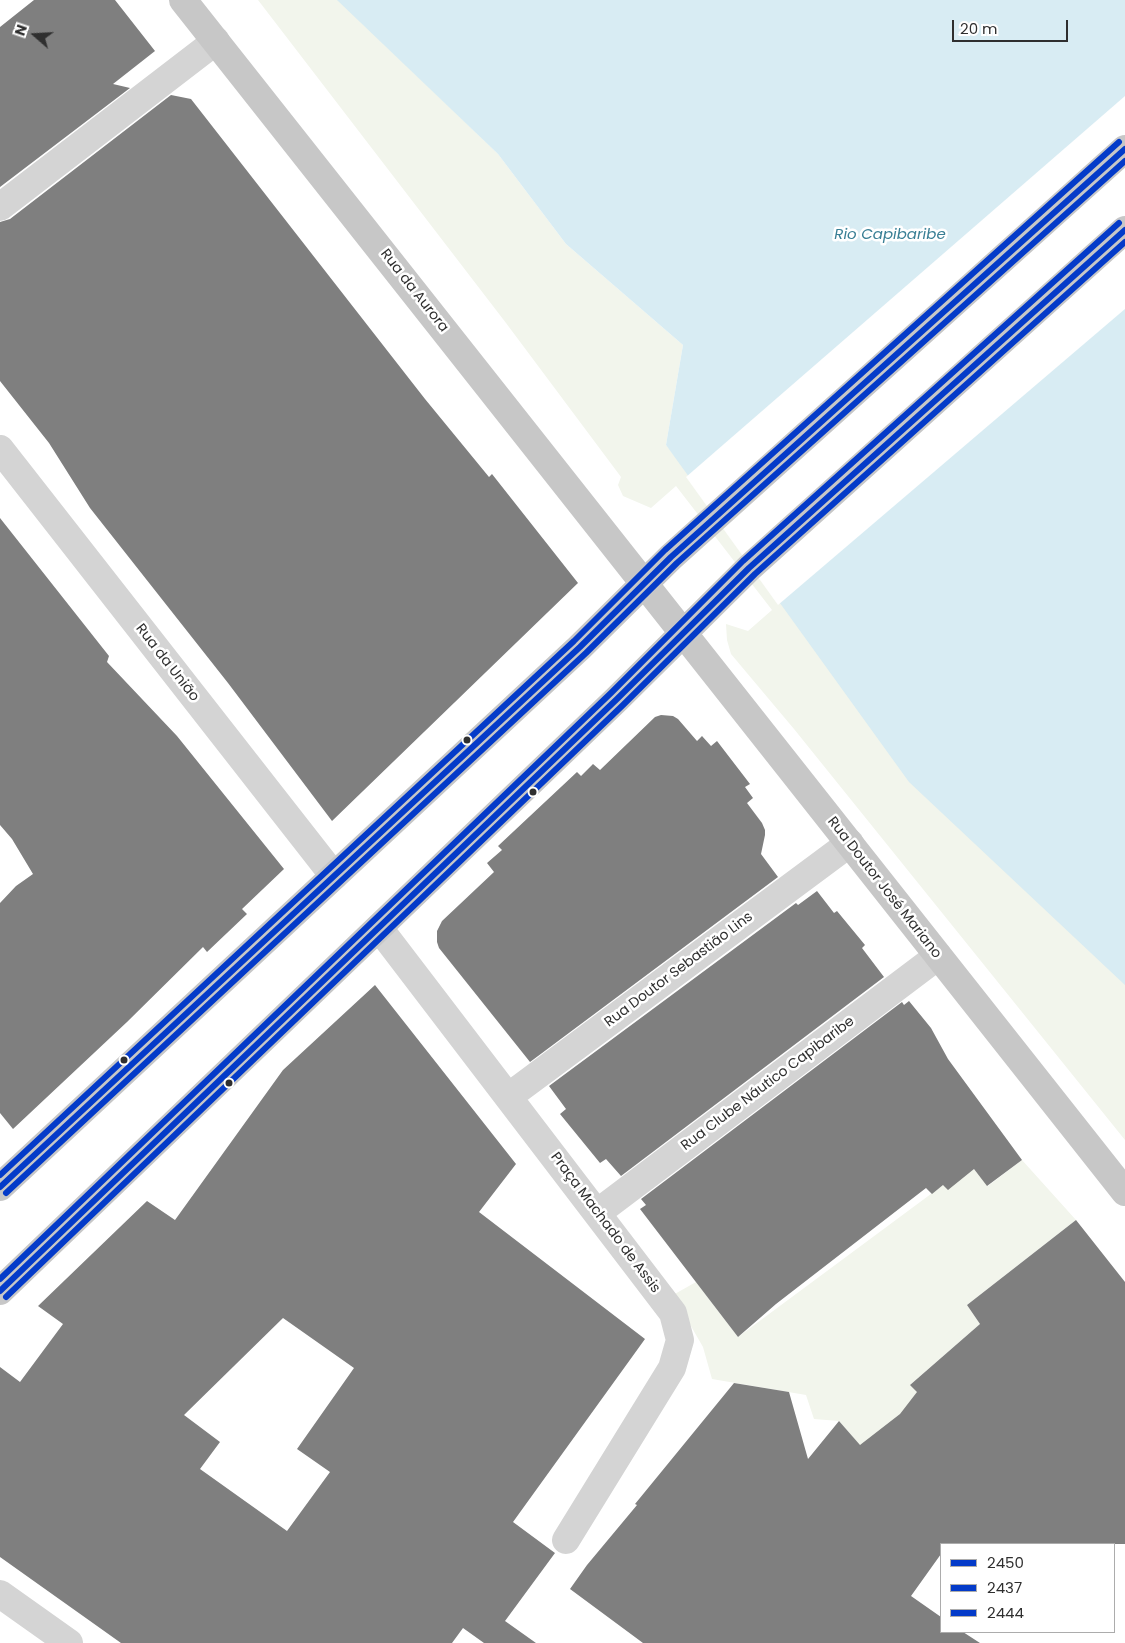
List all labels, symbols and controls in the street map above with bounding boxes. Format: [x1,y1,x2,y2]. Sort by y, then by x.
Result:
north arrow [10,10,60,60]
scale bar [955,10,1071,42]
text: 20 m [960,18,998,39]
text: N [10,22,32,38]
water label: Rio Capibaribe [834,226,946,244]
street label: Rua da Aurora [376,246,452,336]
street label: Rua da União [132,621,202,705]
unlabelled marker [462,735,472,745]
unlabelled marker [528,787,538,797]
street label: Rua Doutor José Mariano [823,814,945,962]
street label: Rua Doutor Sebastião Lins [602,909,756,1031]
street label: Rua Clube Náutico Capibaribe [678,1013,858,1155]
unlabelled marker [119,1055,129,1065]
unlabelled marker [224,1078,234,1088]
street label: Praça Machado de Assis [547,1149,663,1297]
legend [940,1543,1115,1633]
text: 2450 [987,1552,1024,1573]
text: 2437 [987,1577,1022,1598]
text: 2444 [987,1602,1024,1623]

